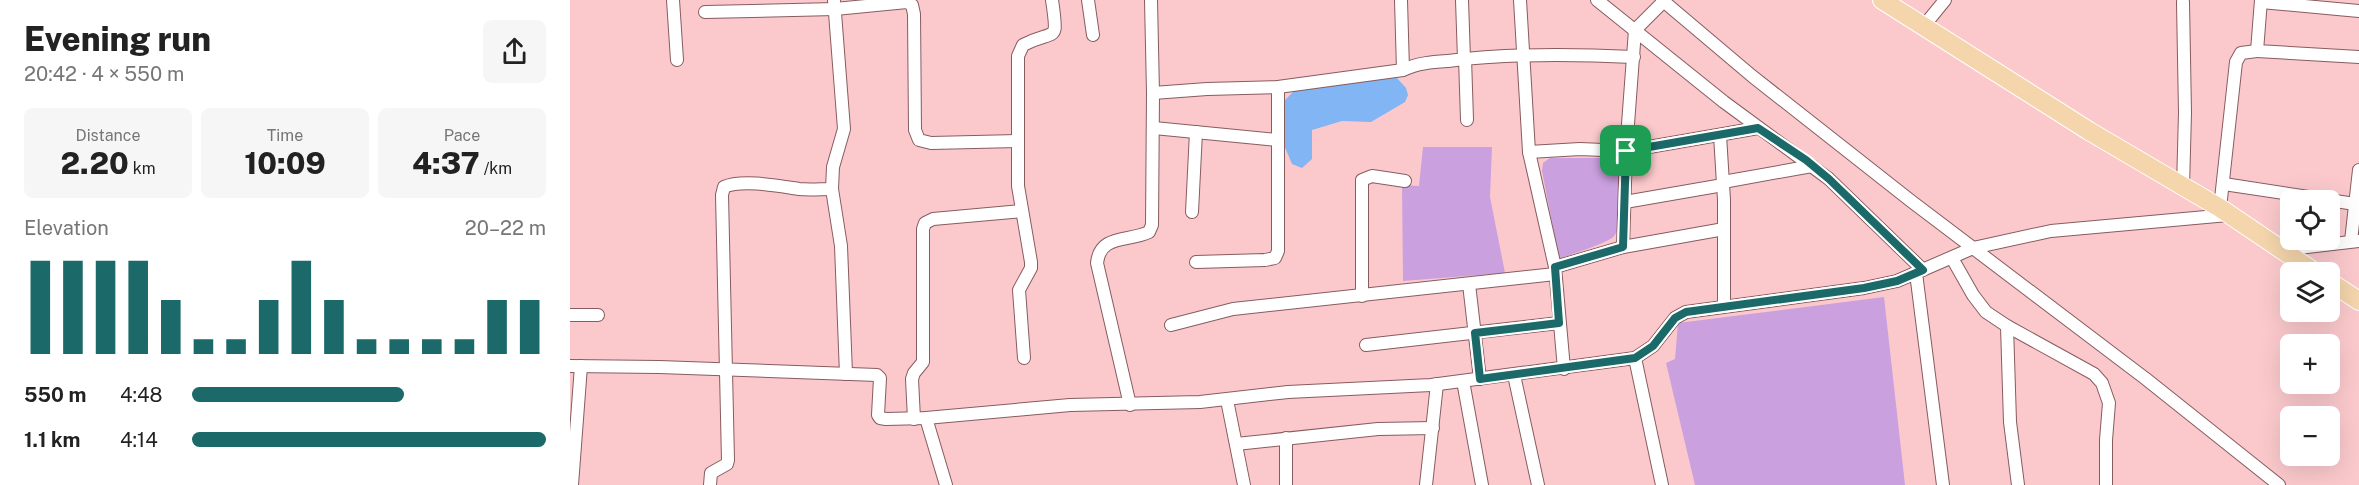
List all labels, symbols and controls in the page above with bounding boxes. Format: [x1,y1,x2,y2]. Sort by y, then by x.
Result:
text: Evening run [24,20,211,58]
button: share [483,20,546,83]
text: 20:42 · 4 × 550 m [24,62,184,86]
pin [1600,125,1651,176]
text: Distance [76,126,140,145]
text: Time [267,126,303,145]
text: Pace [444,126,480,145]
icon: arrive [1609,134,1642,167]
text: 2.20 [61,145,129,181]
text: 10:09 [244,145,326,181]
text: 4:37 [412,145,480,181]
text: km [129,159,155,178]
text: /km [480,159,512,178]
map controls [2280,190,2340,466]
button: locate [2280,190,2340,250]
text: Elevation [24,216,109,240]
text: 20–22 m [465,216,546,240]
button: layers [2280,262,2340,322]
button: + [2280,334,2340,394]
text: 550 m [24,383,86,407]
text: 4:48 [120,383,162,407]
button: − [2280,406,2340,466]
text: 1.1 km [24,428,81,452]
text: 4:14 [120,428,158,452]

